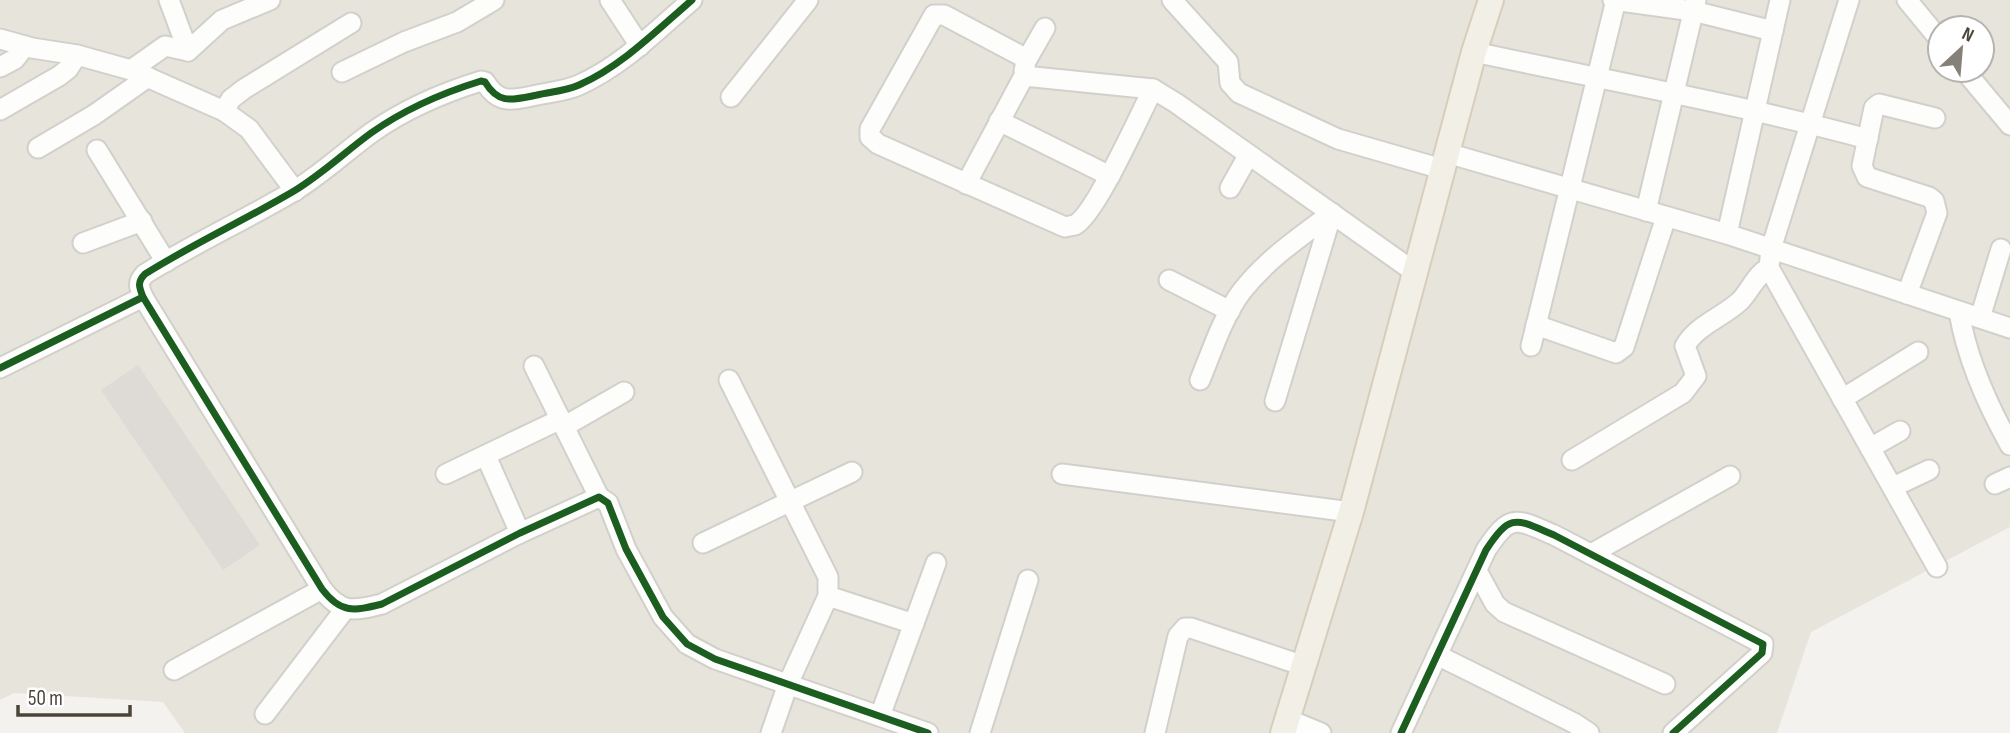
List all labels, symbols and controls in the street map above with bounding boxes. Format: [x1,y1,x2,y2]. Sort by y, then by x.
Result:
north arrow [1926,14,1996,84]
text: N [1958,23,1977,48]
scale bar [18,674,130,718]
text: 50 m [28,686,63,711]

